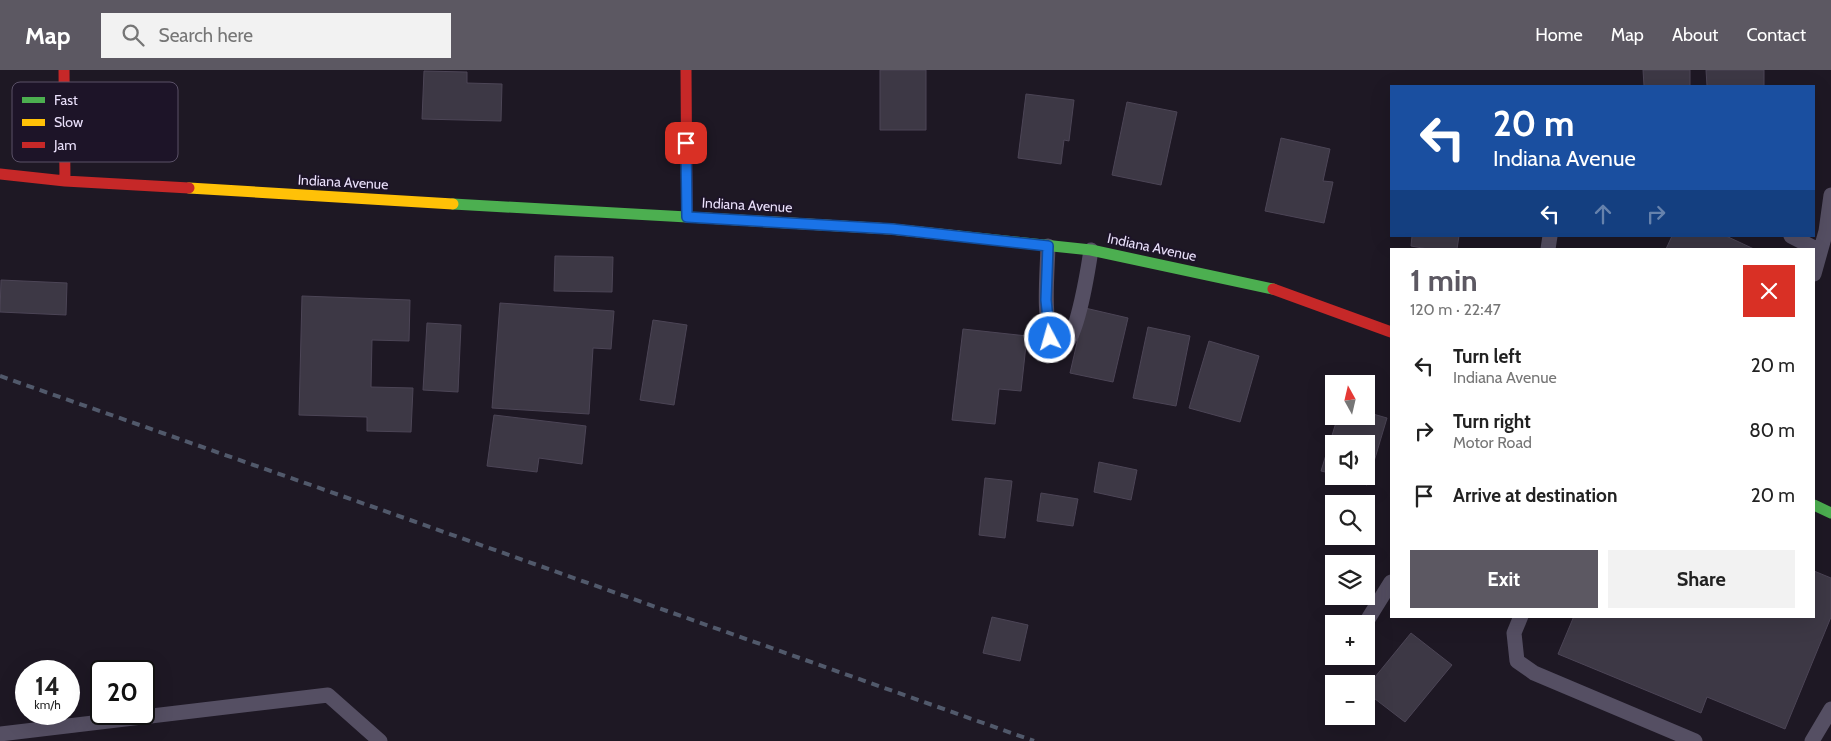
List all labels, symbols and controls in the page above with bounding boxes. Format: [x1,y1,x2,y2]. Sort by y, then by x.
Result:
search box [101,13,451,58]
text: Map [25,21,71,50]
icon: search [119,21,147,49]
text: Search here [159,24,253,47]
text: Home [1535,24,1583,46]
text: Map [1611,24,1644,46]
text: About [1672,24,1718,46]
text: Contact [1746,24,1806,46]
legend [12,82,178,162]
text: Fast [54,91,78,109]
text: 20 m [1493,102,1575,145]
icon: left [1410,105,1475,170]
text: Slow [54,113,83,131]
pin [665,122,707,164]
icon: arrive [672,129,700,157]
text: Jam [53,136,76,154]
text: Indiana Avenue [1493,145,1636,172]
street label: Indiana Avenue [297,171,389,193]
street label: Indiana Avenue [701,194,793,216]
icon: left [1536,200,1564,228]
icon: ahead [1589,200,1617,228]
icon: right [1642,200,1670,228]
street label: Indiana Avenue [1106,229,1198,265]
text: 1 min [1410,262,1478,299]
button: close [1743,265,1795,317]
text: 120 m · 22:47 [1410,300,1501,319]
position arrow [1023,311,1075,363]
text: Turn left [1453,345,1521,368]
icon: left [1410,352,1438,380]
text: 20 m [1751,354,1795,377]
text: Indiana Avenue [1453,368,1557,387]
north arrow [1325,375,1375,425]
map controls [1325,375,1375,725]
text: Turn right [1453,410,1531,433]
icon: right [1410,417,1438,445]
text: 80 m [1749,419,1795,442]
text: Motor Road [1453,433,1532,452]
button: sound [1325,435,1375,485]
icon: arrive [1410,482,1438,510]
text: Arrive at destination [1453,484,1617,507]
text: 20 m [1751,484,1795,507]
button: search [1325,495,1375,545]
button: Exit [1410,550,1598,608]
button: Share [1608,550,1795,608]
button: layers [1325,555,1375,605]
button: + [1325,615,1375,665]
speed limit sign: 20 [90,660,155,725]
text: 14 [35,671,60,701]
button: − [1325,675,1375,725]
text: km/h [34,697,61,712]

